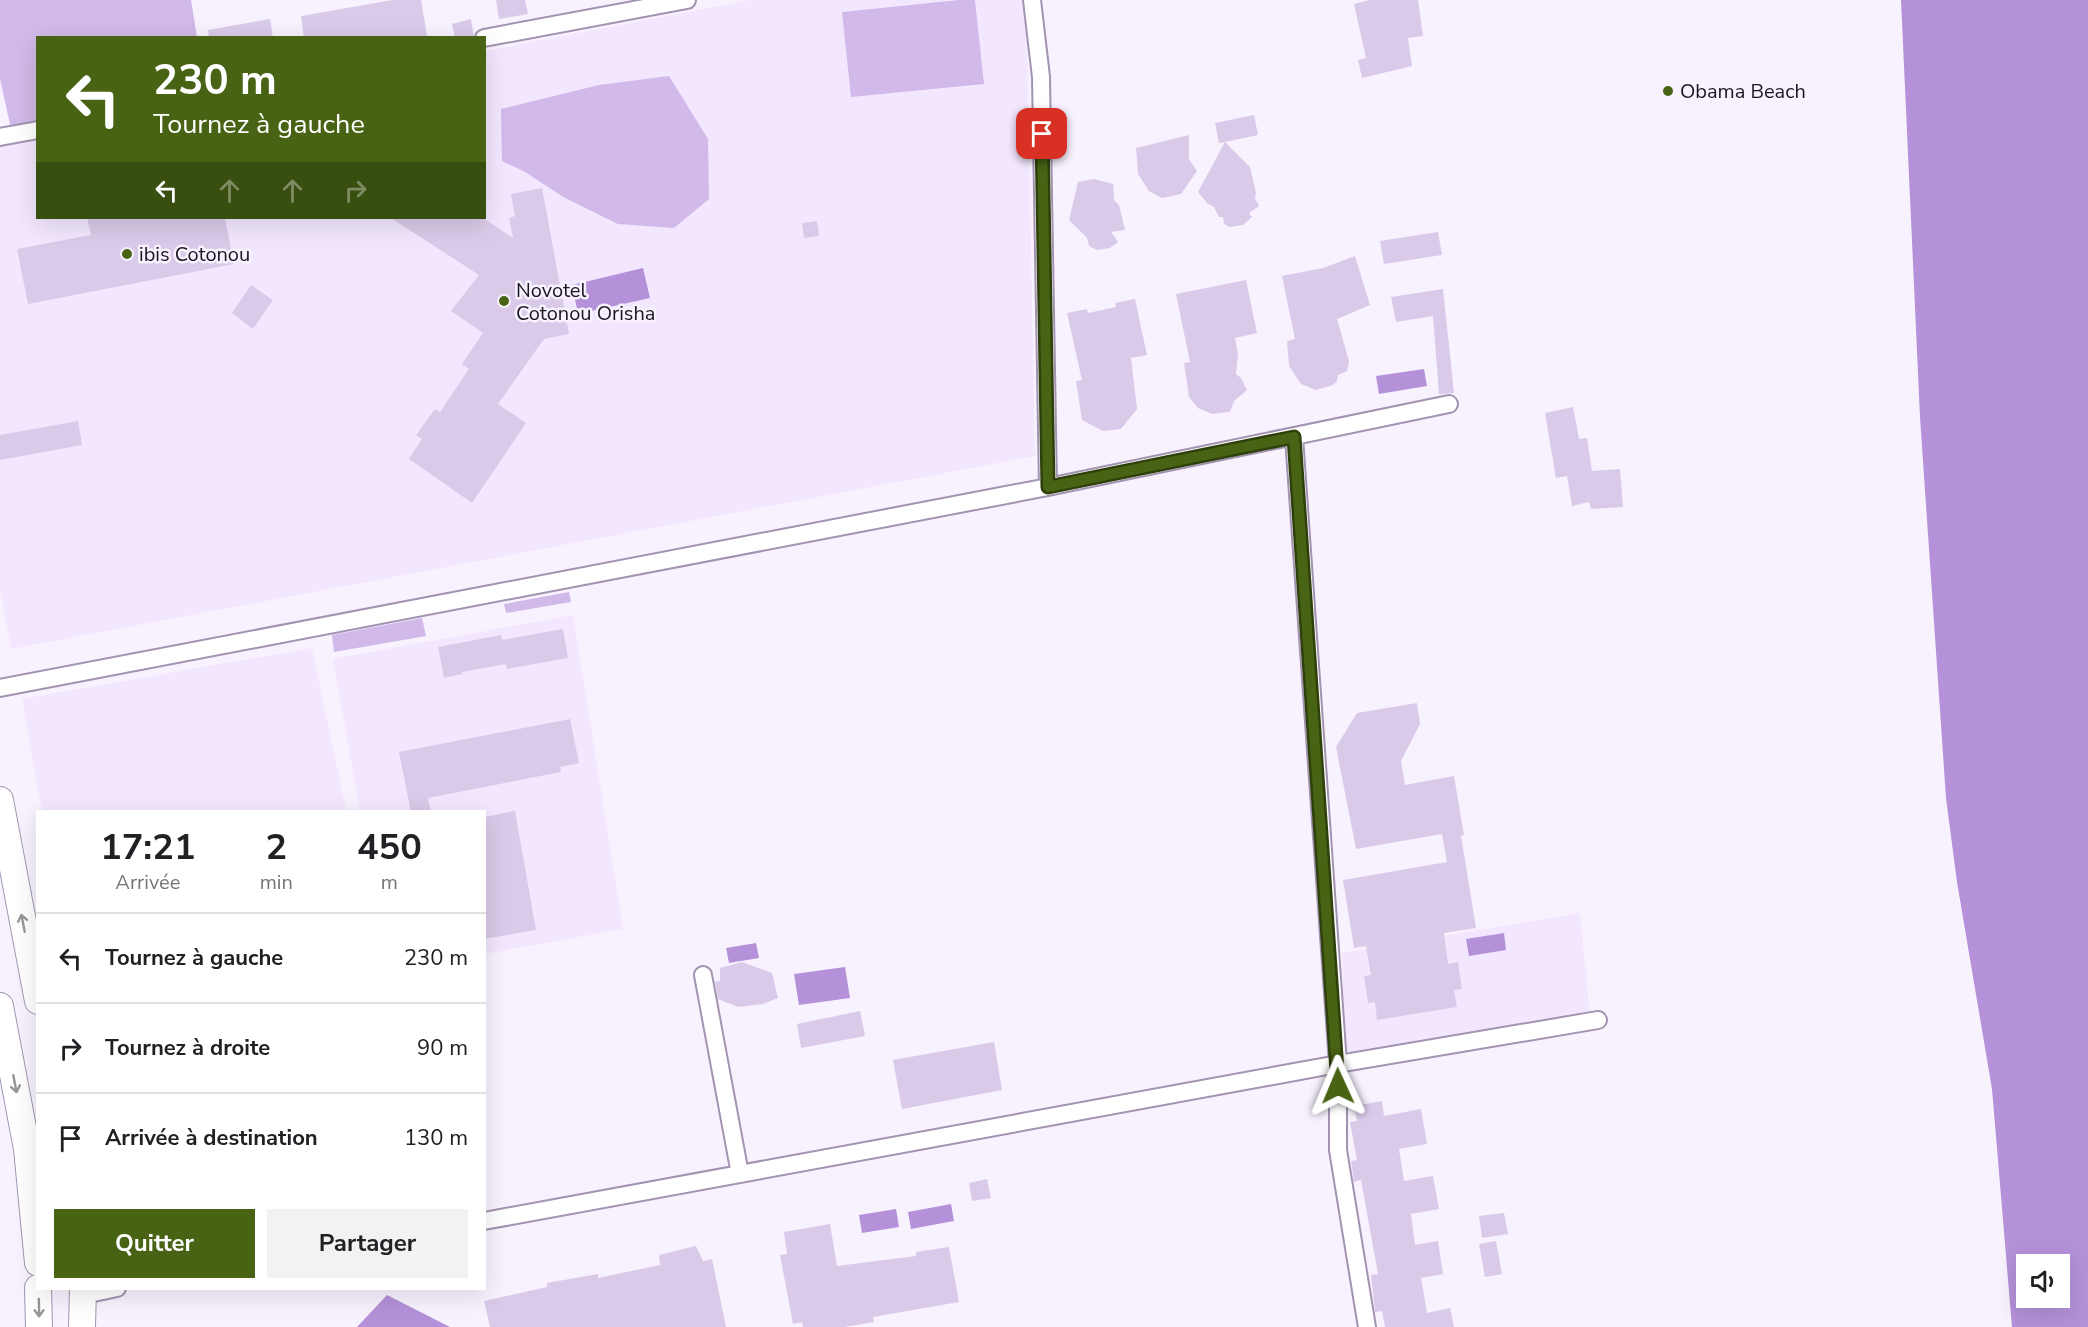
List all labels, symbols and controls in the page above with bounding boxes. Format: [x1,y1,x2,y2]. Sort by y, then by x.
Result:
text: 230 m [153,52,277,109]
icon: left [54,60,132,138]
place label: Obama Beach [1680,78,1806,105]
marker: Obama Beach [1661,84,1675,98]
text: Tournez à gauche [153,106,365,143]
pin [1016,108,1067,159]
icon: arrive [1025,117,1058,150]
icon: left [150,174,183,207]
icon: ahead [213,174,246,207]
icon: ahead [276,174,309,207]
icon: right [339,174,372,207]
place label: ibis Cotonou [139,241,250,268]
marker: ibis Cotonou [120,247,134,261]
place label: Novotel Cotonou Orisha [516,277,655,327]
marker: Novotel Cotonou Orisha [497,294,511,308]
text: 17:21 [100,823,196,872]
text: 2 [265,823,287,872]
text: 450 [357,823,422,872]
text: Arrivée [115,869,180,896]
text: min [260,869,293,896]
text: m [381,869,398,896]
one-way arrow [17,914,28,933]
icon: left [54,942,87,975]
text: Tournez à gauche [105,943,283,973]
text: 230 m [404,943,468,973]
icon: right [54,1032,87,1065]
text: Tournez à droite [105,1033,270,1063]
text: 90 m [417,1033,468,1063]
position arrow [1306,1054,1370,1118]
one-way arrow [10,1074,21,1093]
icon: arrive [54,1122,87,1155]
text: Arrivée à destination [105,1123,318,1153]
text: 130 m [404,1123,468,1153]
button: Quitter [54,1209,255,1278]
button: Partager [267,1209,468,1278]
map controls [2016,1254,2070,1308]
button: sound [2016,1254,2070,1308]
one-way arrow [33,1297,45,1317]

